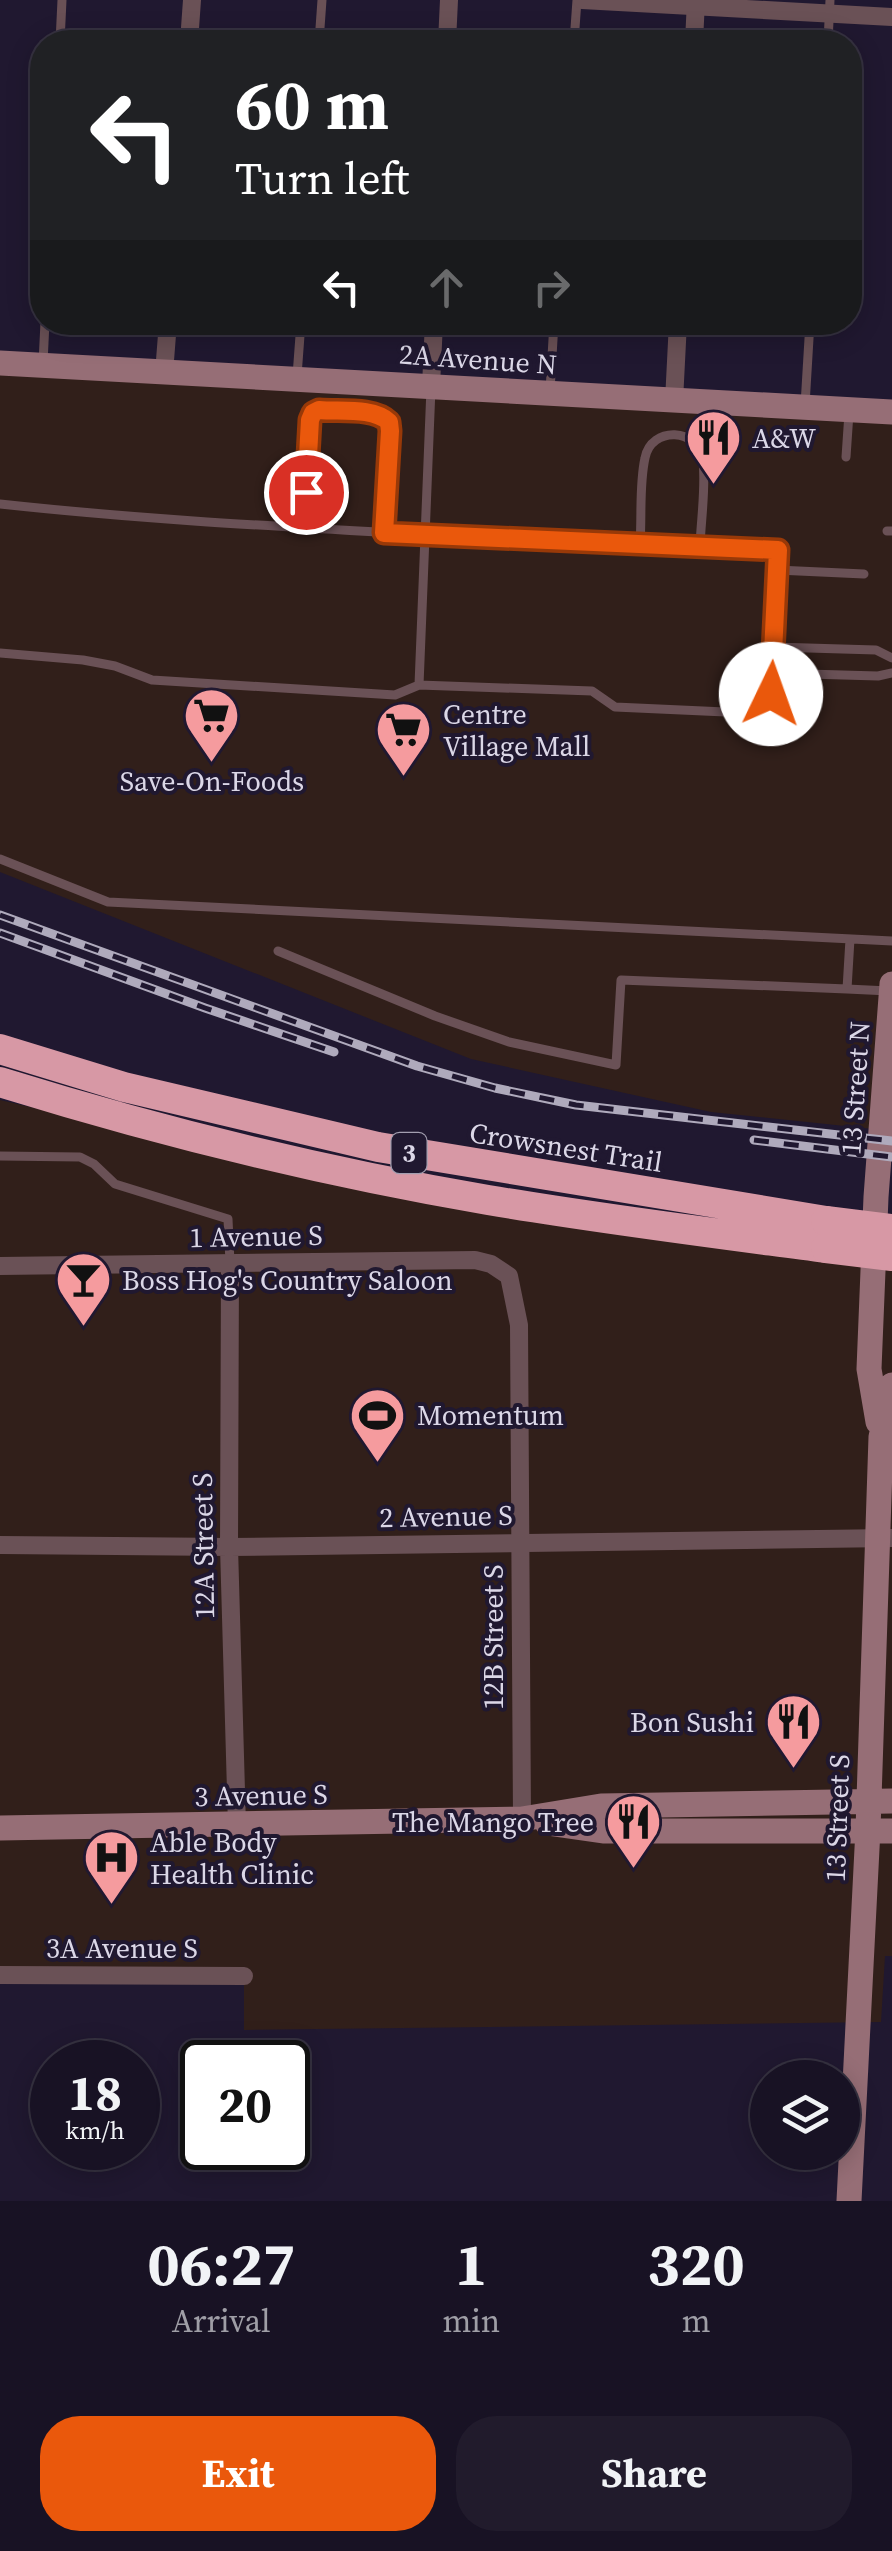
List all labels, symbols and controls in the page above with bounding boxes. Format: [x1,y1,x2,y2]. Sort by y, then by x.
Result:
text: 60 m [235,56,389,152]
icon: left [70,70,200,200]
text: Turn left [235,147,409,209]
icon: left [314,260,369,315]
icon: ahead [419,260,474,315]
icon: right [524,260,579,315]
street label: 2A Avenue N [398,335,558,383]
restaurant icon: A&W [683,408,743,487]
place label: A&W [752,419,816,457]
pin [264,450,349,535]
icon: arrive [279,465,334,520]
position arrow [719,642,823,746]
supermarket icon: Save-On-Foods [182,685,242,764]
place label: Centre Village Mall [443,695,590,765]
supermarket icon: Centre Village Mall [374,700,434,779]
place label: Save-On-Foods [120,762,304,800]
street label: 13 Street N [831,1020,879,1156]
street label: Crowsnest Trail [467,1113,665,1181]
road number: 3 [392,1133,426,1173]
street label: 1 Avenue S [189,1216,323,1256]
bar icon: Boss Hog's Country Saloon [53,1250,113,1329]
place label: Boss Hog's Country Saloon [122,1261,453,1299]
sports icon: Momentum [348,1385,408,1464]
place label: Momentum [417,1396,564,1434]
street label: 12A Street S [183,1472,223,1620]
street label: 2 Avenue S [379,1496,513,1536]
street label: 12B Street S [474,1564,512,1710]
restaurant icon: Bon Sushi [763,1692,823,1771]
place label: Bon Sushi [630,1703,754,1741]
street label: 13 Street S [816,1753,858,1883]
street label: 3 Avenue S [194,1775,328,1815]
restaurant icon: The Mango Tree [603,1792,663,1871]
place label: The Mango Tree [392,1803,594,1841]
place label: Able Body Health Clinic [150,1823,314,1893]
hospital icon: Able Body Health Clinic [81,1828,141,1907]
street label: 3A Avenue S [46,1929,198,1967]
speed limit sign: 20 [180,2040,310,2170]
text: 18 [68,2058,122,2127]
map controls [750,2060,860,2170]
button: layers [750,2060,860,2170]
text: km/h [65,2113,125,2147]
text: 06:27 [147,2223,295,2305]
text: 1 [455,2223,488,2305]
text: 320 [647,2223,745,2305]
text: Arrival [172,2299,271,2343]
text: min [442,2299,500,2343]
text: m [682,2299,710,2343]
button: Exit [40,2416,436,2531]
button: Share [456,2416,852,2531]

